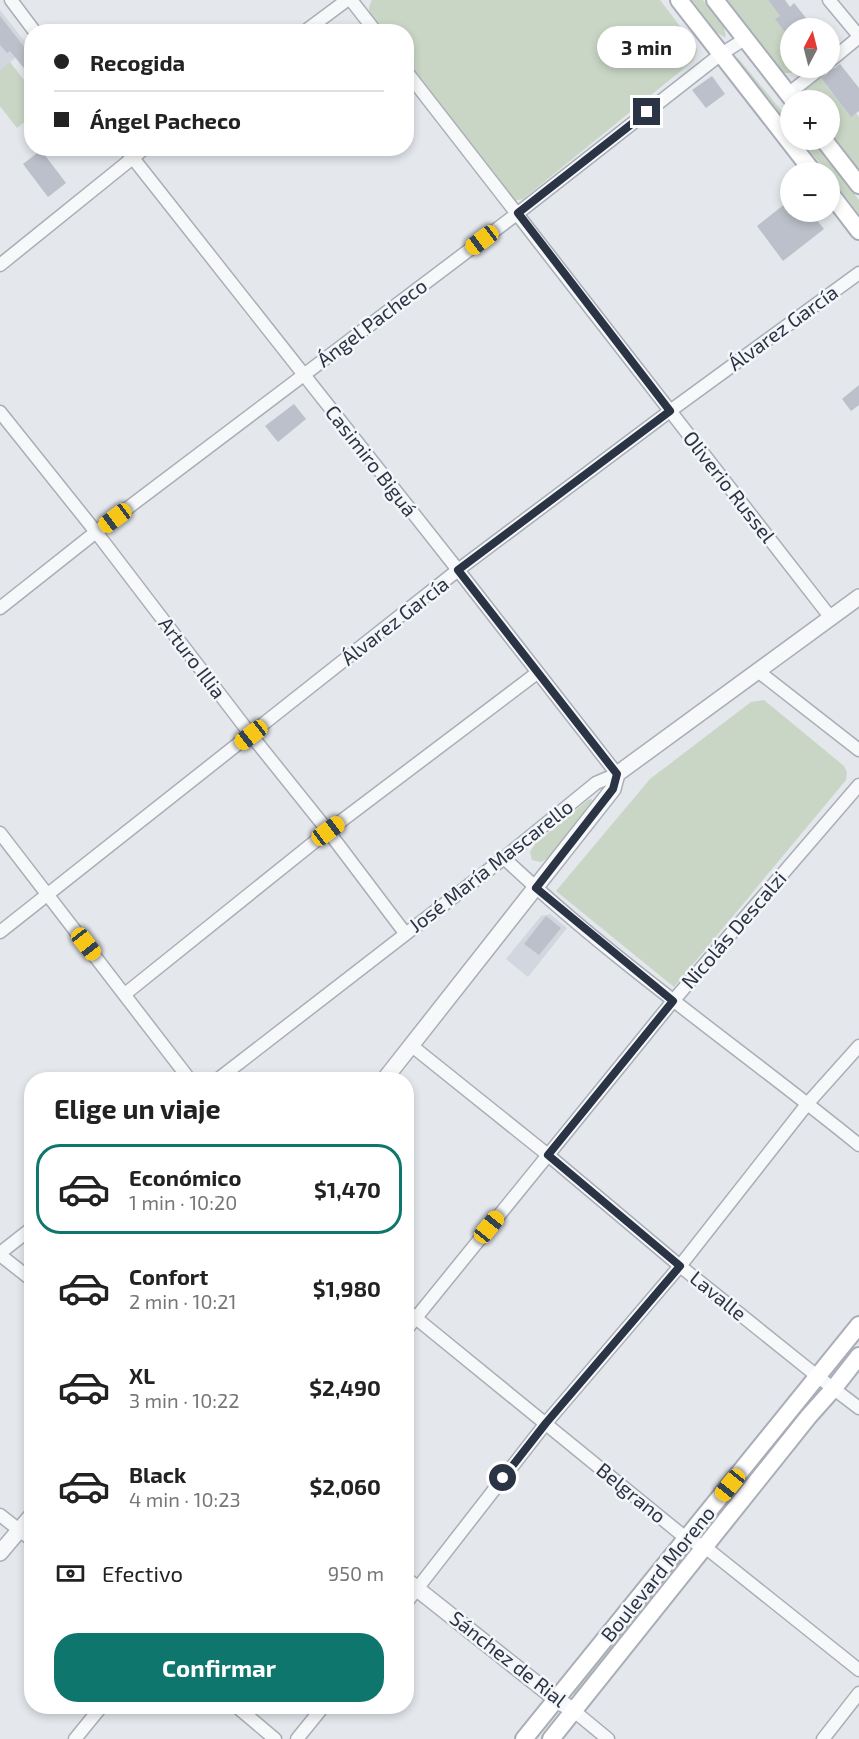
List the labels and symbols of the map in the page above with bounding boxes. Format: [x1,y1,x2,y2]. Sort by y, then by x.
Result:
north arrow [780,18,840,78]
callout: 3 min [598,25,696,67]
route end [633,98,660,125]
car [462,222,502,258]
street label: Ángel Pacheco [312,273,431,371]
street label: Álvarez García [723,279,842,375]
street label: Casimiro Biguá [321,400,423,521]
street label: Oliverio Russel [679,426,781,547]
car [95,500,135,536]
street label: Álvarez García [336,571,453,670]
street label: Arturo Illia [154,612,231,703]
car [231,717,271,753]
street label: José María Mascarello [404,794,577,937]
car [308,813,348,849]
street label: Nicolás Descalzi [676,866,791,993]
car [68,924,104,964]
car [471,1207,507,1247]
street label: Lavalle [686,1265,752,1325]
street label: Belgrano [592,1457,671,1527]
route start [489,1464,516,1491]
car [712,1465,748,1505]
street label: Boulevard Moreno [595,1501,719,1646]
street label: Sánchez de Rial [445,1605,572,1711]

